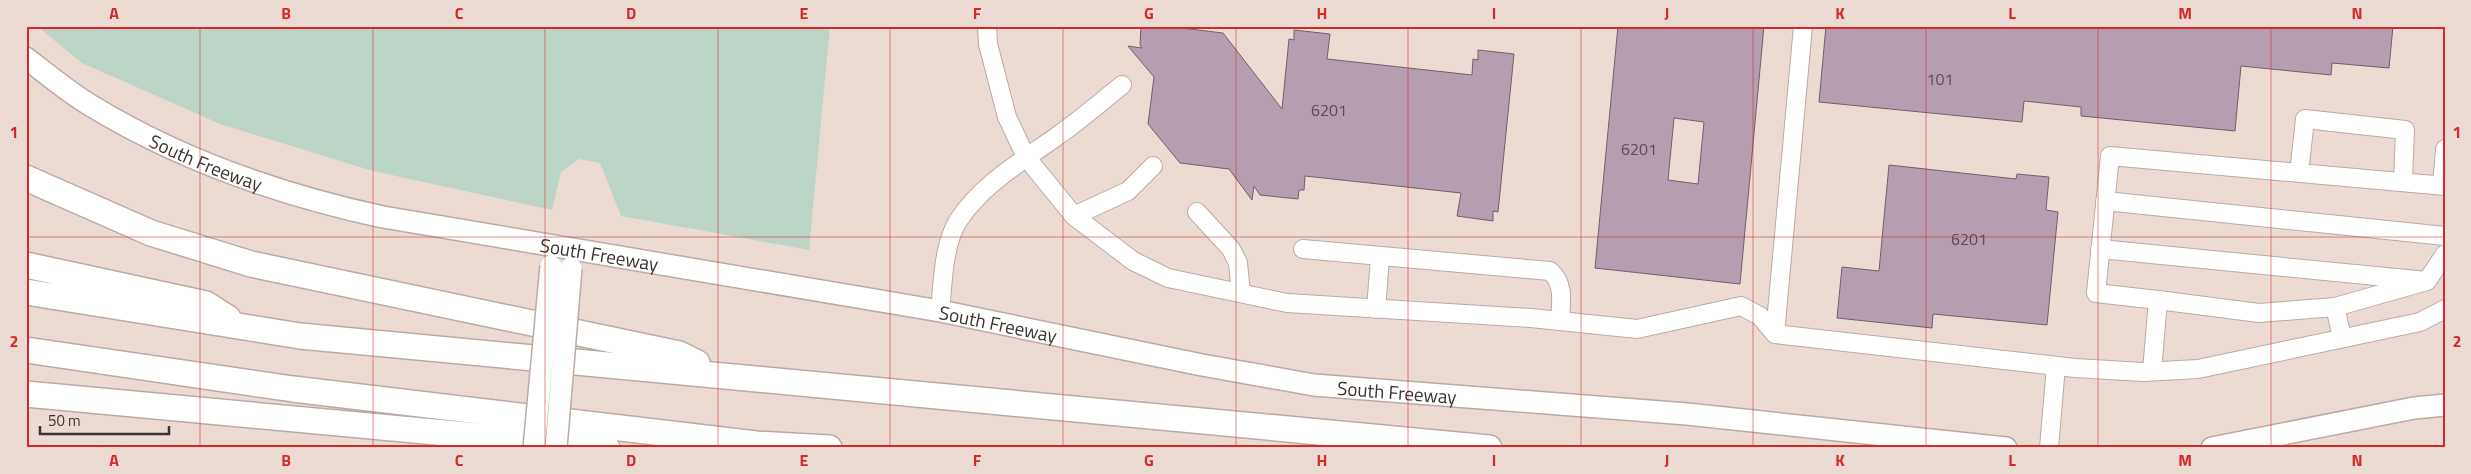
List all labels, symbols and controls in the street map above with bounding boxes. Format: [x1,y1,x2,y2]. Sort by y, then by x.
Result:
text: A [109,1,119,25]
text: B [281,1,291,25]
text: C [455,1,464,25]
text: D [626,1,636,25]
text: E [800,1,809,25]
text: F [973,1,982,25]
text: G [1144,1,1154,25]
text: H [1317,1,1327,25]
text: I [1492,1,1496,25]
text: J [1665,1,1669,25]
text: K [1835,1,1845,25]
text: L [2008,1,2016,25]
text: M [2178,1,2192,25]
text: N [2351,1,2363,25]
house number: 101 [1927,67,1953,91]
house number: 6201 [1311,98,1347,122]
text: 1 [10,120,18,144]
text: 1 [2453,120,2461,144]
street label: South Freeway [145,126,266,198]
house number: 6201 [1621,137,1657,161]
house number: 6201 [1951,227,1987,251]
street label: South Freeway [538,229,661,278]
street label: South Freeway [937,297,1060,349]
text: 2 [10,329,18,353]
text: 2 [2453,329,2461,353]
street label: South Freeway [1336,372,1458,411]
scale bar [40,404,169,436]
text: 50 m [48,409,81,432]
text: A [109,448,119,472]
text: B [281,448,291,472]
text: C [455,448,464,472]
text: D [626,448,636,472]
text: E [800,448,809,472]
text: F [973,448,982,472]
text: G [1144,448,1154,472]
text: H [1317,448,1327,472]
text: I [1492,448,1496,472]
text: J [1665,448,1669,472]
text: K [1835,448,1845,472]
text: L [2008,448,2016,472]
text: M [2178,448,2192,472]
text: N [2351,448,2363,472]

